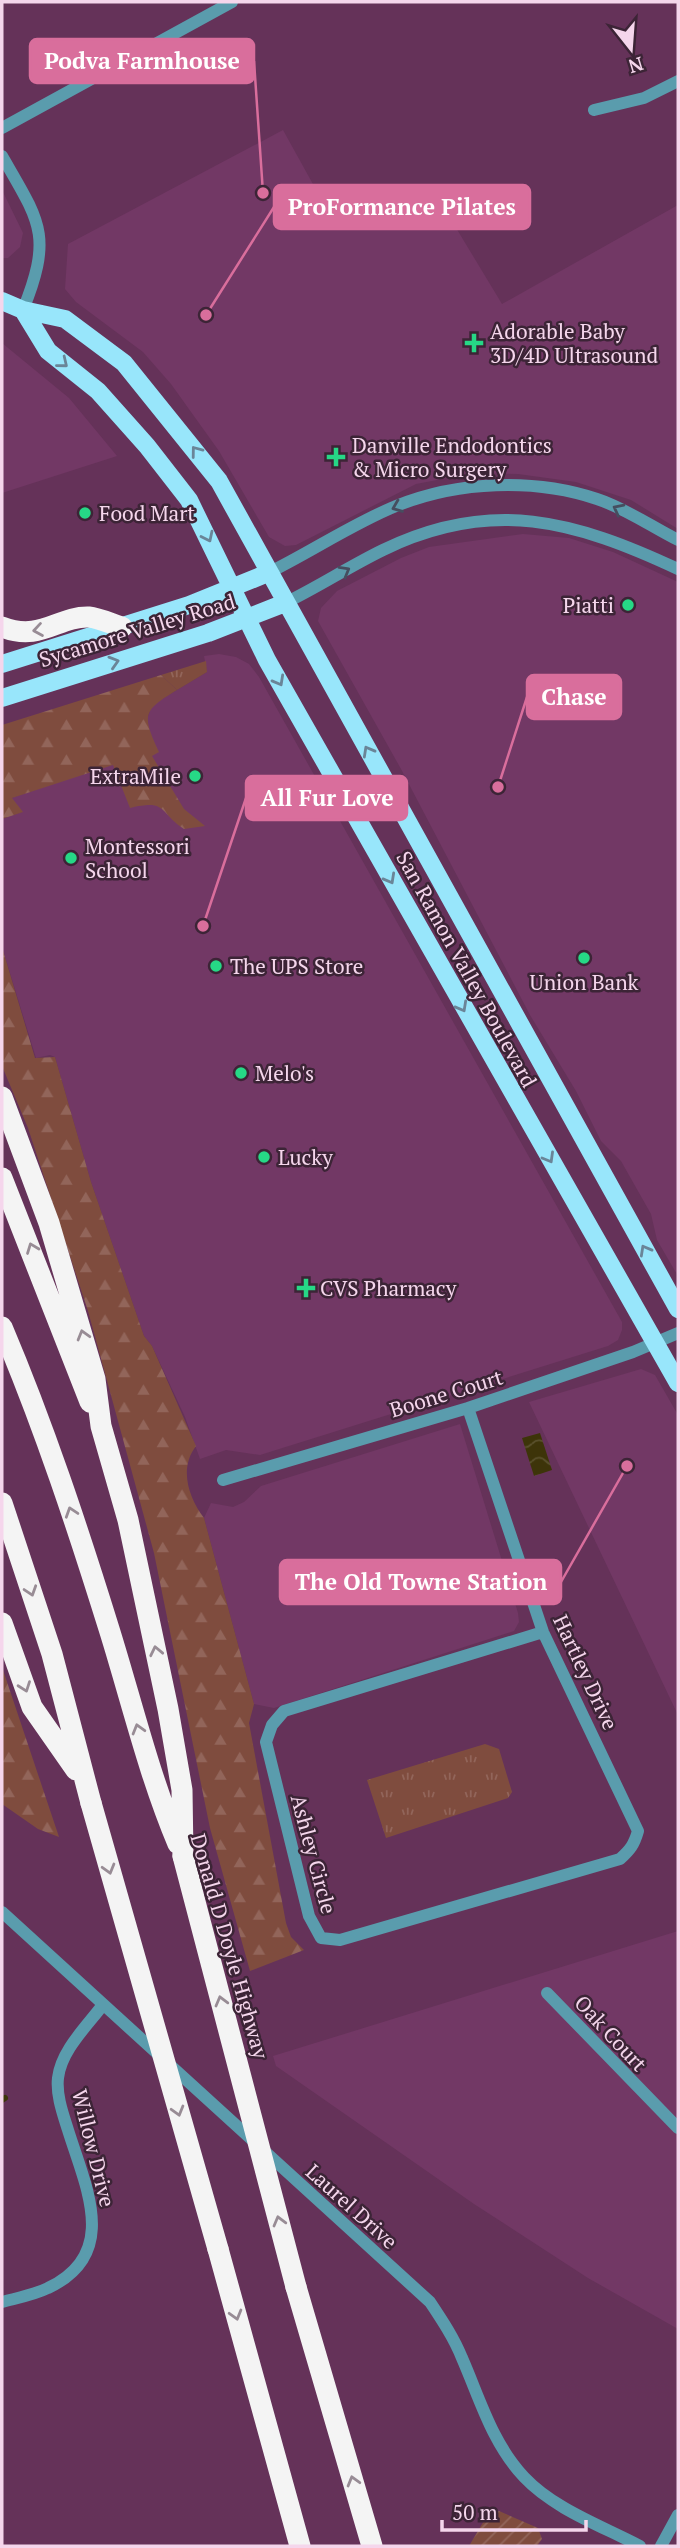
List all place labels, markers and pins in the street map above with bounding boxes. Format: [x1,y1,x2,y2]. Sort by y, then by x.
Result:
callout: Podva Farmhouse [30,39,254,83]
callout: ProFormance Pilates [274,185,530,229]
place label: Adorable Baby 3D/4D Ultrasound [490,317,659,369]
marker: Adorable Baby 3D/4D Ultrasound [464,333,484,353]
place label: Danville Endodontics & Micro Surgery [352,431,552,483]
marker: Danville Endodontics & Micro Surgery [326,447,346,467]
place label: Food Mart [99,499,195,527]
marker: Food Mart [77,505,93,521]
place label: Piatti [563,591,614,619]
marker: Piatti [620,597,636,613]
callout: Chase [527,675,621,719]
place label: ExtraMile [90,762,181,790]
marker: ExtraMile [187,768,203,784]
callout: All Fur Love [246,776,407,820]
place label: Montessori School [85,832,190,884]
marker: Montessori School [63,850,79,866]
marker: Union Bank [576,950,592,966]
place label: The UPS Store [230,952,363,980]
marker: The UPS Store [208,958,224,974]
place label: Union Bank [530,968,639,996]
place label: Melo's [255,1059,314,1087]
marker: Melo's [233,1065,249,1081]
place label: Lucky [278,1143,333,1171]
marker: Lucky [256,1149,272,1165]
place label: CVS Pharmacy [320,1274,457,1302]
marker: CVS Pharmacy [298,1280,314,1296]
callout: The Old Towne Station [280,1560,561,1604]

